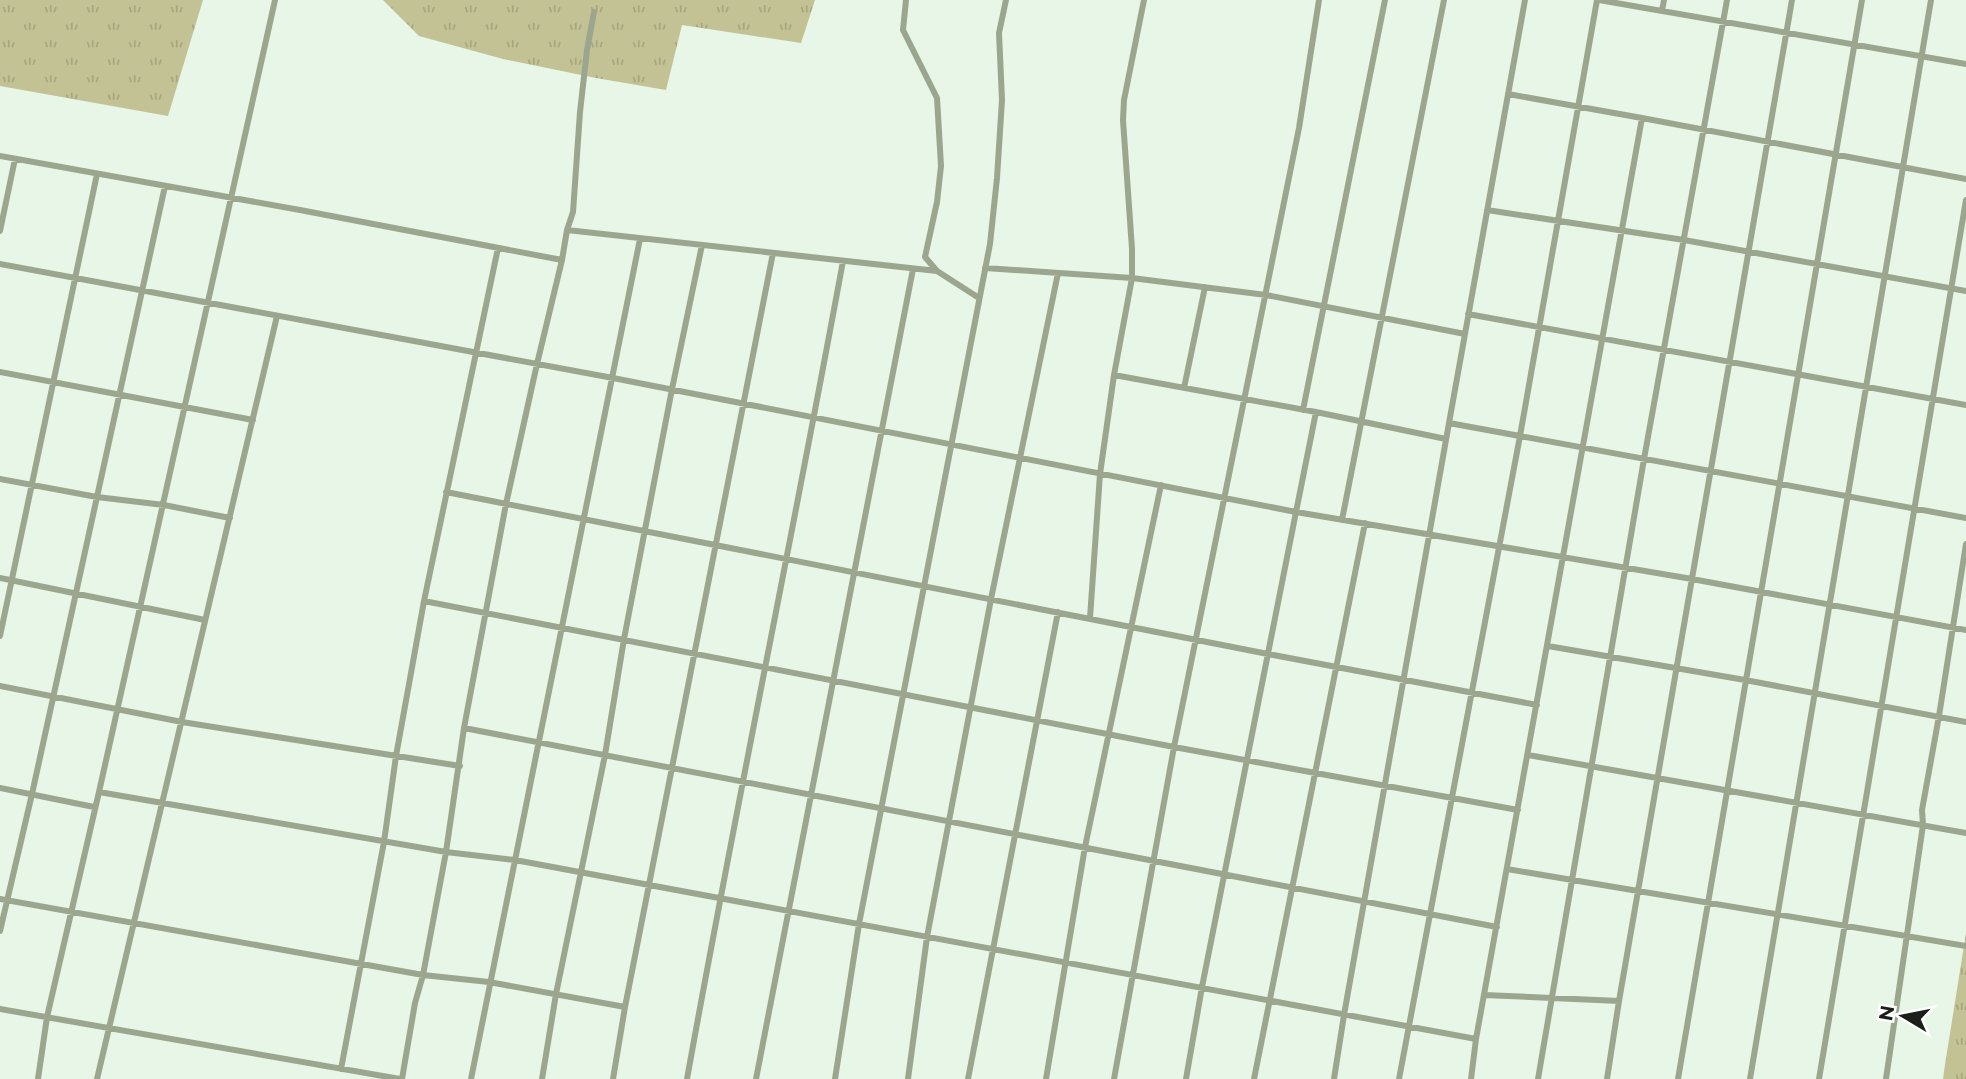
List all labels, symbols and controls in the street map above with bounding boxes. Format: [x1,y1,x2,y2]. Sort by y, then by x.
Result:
north arrow [1868,981,1938,1051]
text: N [1874,1004,1899,1023]

